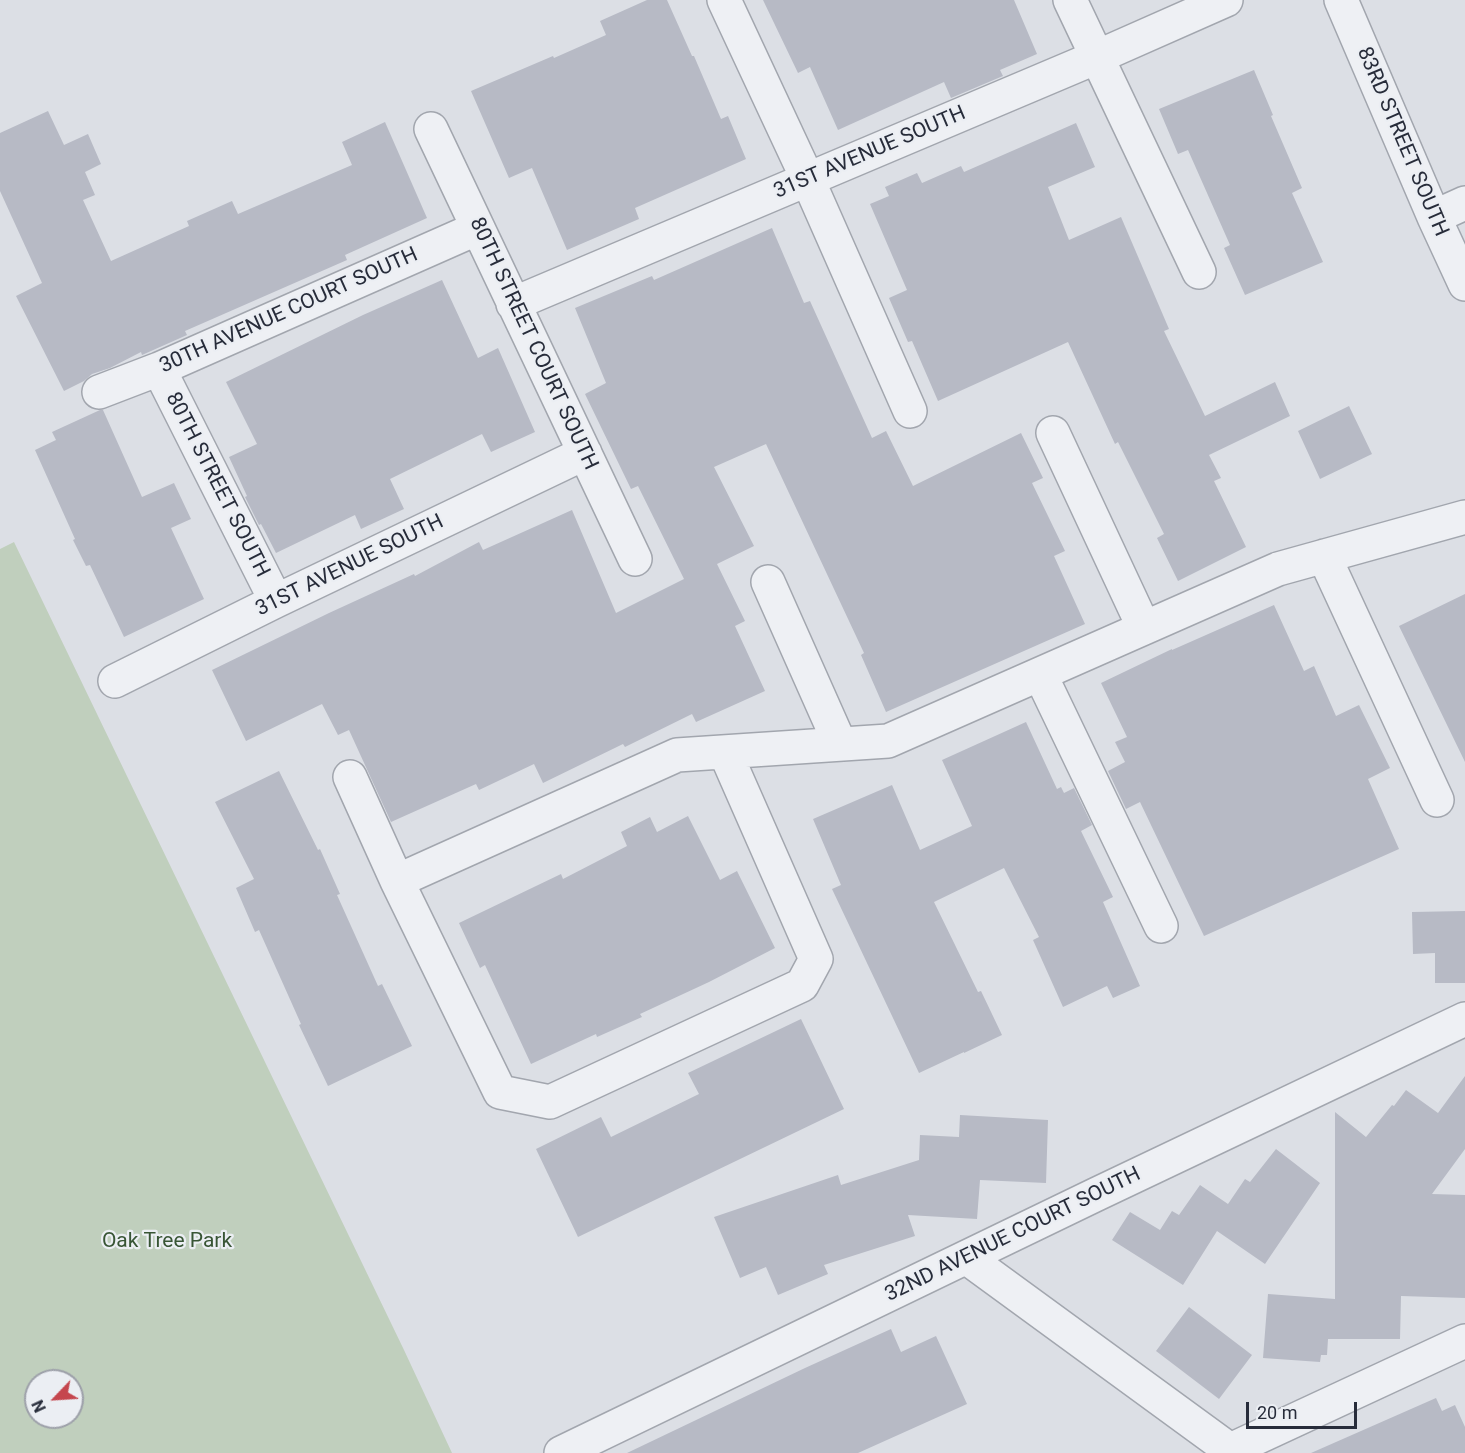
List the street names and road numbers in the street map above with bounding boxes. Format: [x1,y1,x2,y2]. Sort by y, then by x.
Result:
street label: 83RD STREET SOUTH [1351,43,1453,241]
street label: 31ST AVENUE SOUTH [770,101,970,205]
street label: 80TH STREET COURT SOUTH [463,214,603,474]
street label: 30TH AVENUE COURT SOUTH [156,243,422,379]
street label: 80TH STREET SOUTH [159,388,275,582]
street label: 31ST AVENUE SOUTH [252,510,448,622]
street label: 32ND AVENUE COURT SOUTH [881,1162,1145,1308]

